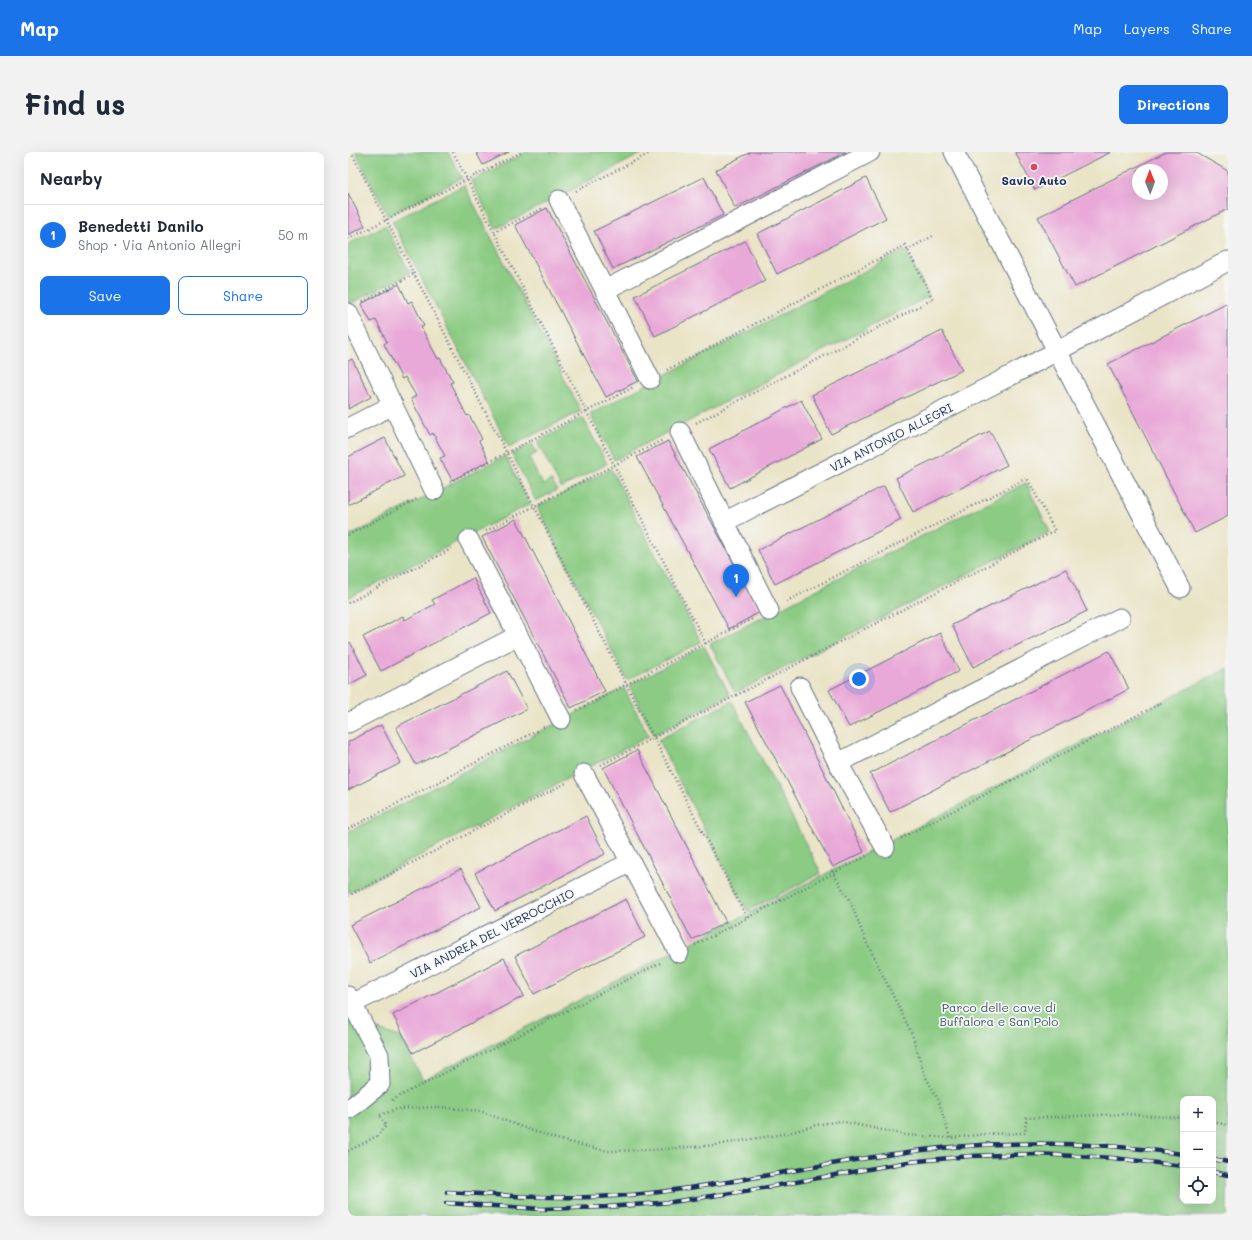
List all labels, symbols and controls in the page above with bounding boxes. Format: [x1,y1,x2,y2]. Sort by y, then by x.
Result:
text: Map [20,16,59,41]
text: Map [1073,19,1102,38]
text: Layers [1124,19,1170,38]
text: Share [1192,19,1232,38]
button: Directions [1119,85,1228,124]
text: Find us [24,86,125,122]
marker: Savio Auto [1029,162,1039,172]
north arrow [1132,164,1168,200]
text: Nearby [40,167,102,189]
place label: Savio Auto [1002,172,1066,188]
text: Benedetti Danilo [78,216,204,236]
text: 1 [50,226,56,243]
text: 50 m [278,226,308,243]
text: Shop · Via Antonio Allegri [78,236,241,253]
button: Save [40,276,170,315]
button: Share [178,276,308,315]
street label: VIA ANTONIO ALLEGRI [827,399,955,475]
pin: 1 [723,564,749,597]
your location [849,669,869,689]
street label: VIA ANDREA DEL VERROCCHIO [407,884,577,982]
park label: Parco delle cave di Buffalora e San Polo [940,999,1058,1029]
map controls [1180,1096,1216,1204]
button: + [1180,1096,1216,1132]
button: − [1180,1132,1216,1168]
button: locate [1180,1168,1216,1204]

